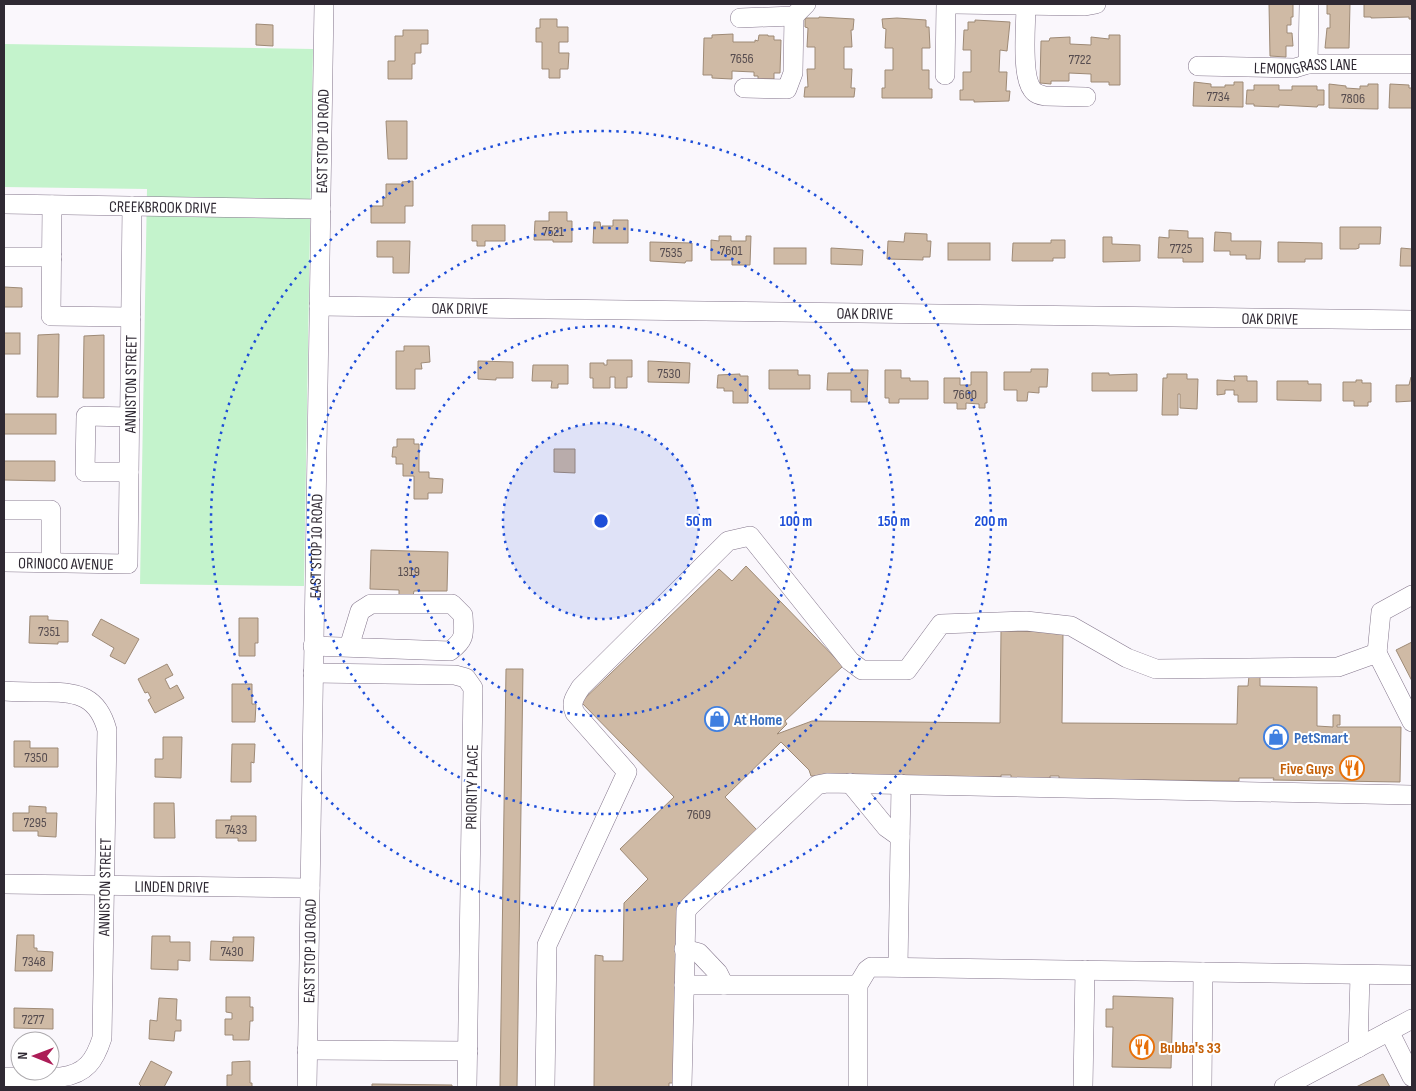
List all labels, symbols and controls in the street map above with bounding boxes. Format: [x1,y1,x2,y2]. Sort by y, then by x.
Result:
house number: 7656 [730,50,754,67]
house number: 7722 [1069,51,1092,68]
street label: LEMONGRASS LANE [1254,56,1357,79]
house number: 7734 [1207,88,1230,105]
street label: EAST STOP 10 ROAD [313,89,334,194]
house number: 7806 [1341,90,1365,107]
street label: CREEKBROOK DRIVE [109,198,217,218]
house number: 7521 [542,223,564,240]
house number: 7725 [1170,240,1193,257]
house number: 7601 [720,242,743,259]
house number: 7535 [660,244,683,261]
street label: OAK DRIVE [431,299,488,319]
street label: OAK DRIVE [836,305,893,324]
street label: OAK DRIVE [1241,310,1298,330]
street label: ANNISTON STREET [121,334,142,434]
house number: 7530 [657,365,681,382]
house number: 7660 [953,386,977,403]
street label: EAST STOP 10 ROAD [307,494,327,598]
centre of rings [592,512,610,530]
text: 50 m [686,512,712,531]
text: 100 m [780,512,812,531]
text: 150 m [878,512,910,531]
text: 200 m [974,512,1008,531]
street label: ORINOCO AVENUE [18,554,114,575]
house number: 1319 [398,563,420,580]
house number: 7351 [38,623,60,640]
shop icon: At Home [704,706,730,732]
place label: At Home [733,711,782,730]
shop icon: PetSmart [1263,724,1289,750]
place label: PetSmart [1294,729,1348,748]
street label: PRIORITY PLACE [462,744,483,830]
house number: 7350 [24,749,48,766]
restaurant icon: Five Guys [1339,755,1365,781]
place label: Five Guys [1280,760,1334,779]
house number: 7609 [687,806,711,823]
house number: 7295 [23,814,47,831]
house number: 7433 [225,821,247,838]
street label: ANNISTON STREET [95,837,116,937]
street label: LINDEN DRIVE [134,878,210,898]
street label: EAST STOP 10 ROAD [300,899,321,1003]
house number: 7430 [221,943,243,960]
house number: 7348 [22,953,46,970]
house number: 7277 [22,1011,45,1028]
north arrow [10,1031,60,1081]
restaurant icon: Bubba's 33 [1129,1034,1155,1060]
place label: Bubba's 33 [1160,1039,1221,1058]
text: N [14,1052,31,1060]

